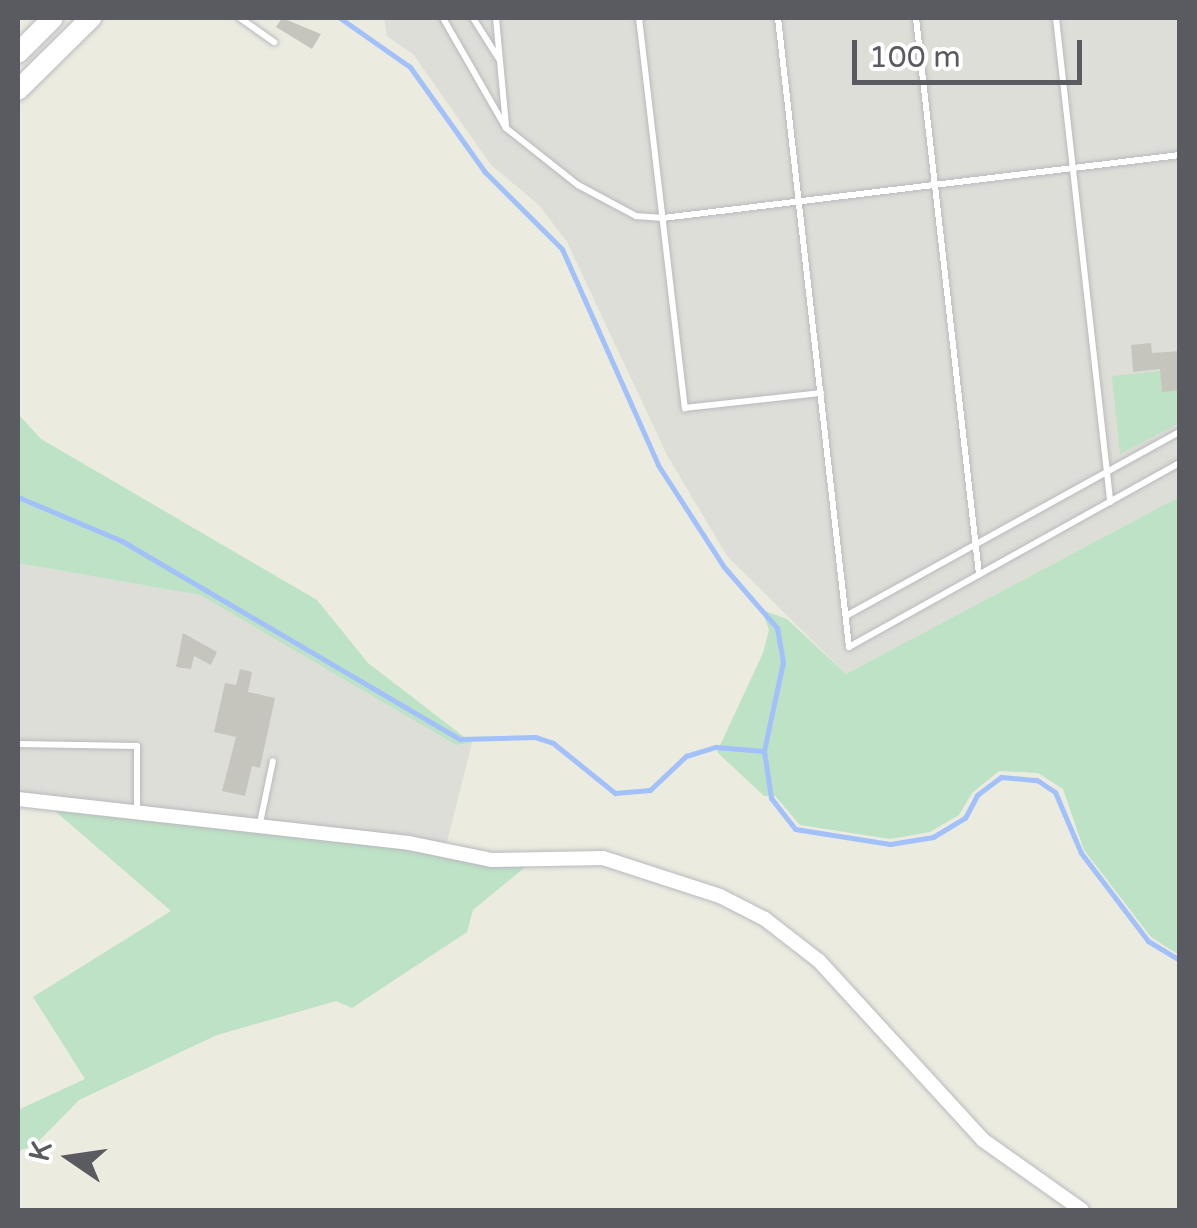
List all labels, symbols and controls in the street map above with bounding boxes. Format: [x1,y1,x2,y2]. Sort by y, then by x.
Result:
scale bar [857,20,1087,82]
text: 100 m [869,39,961,76]
north arrow [20,1108,120,1208]
text: K [22,1138,59,1164]

